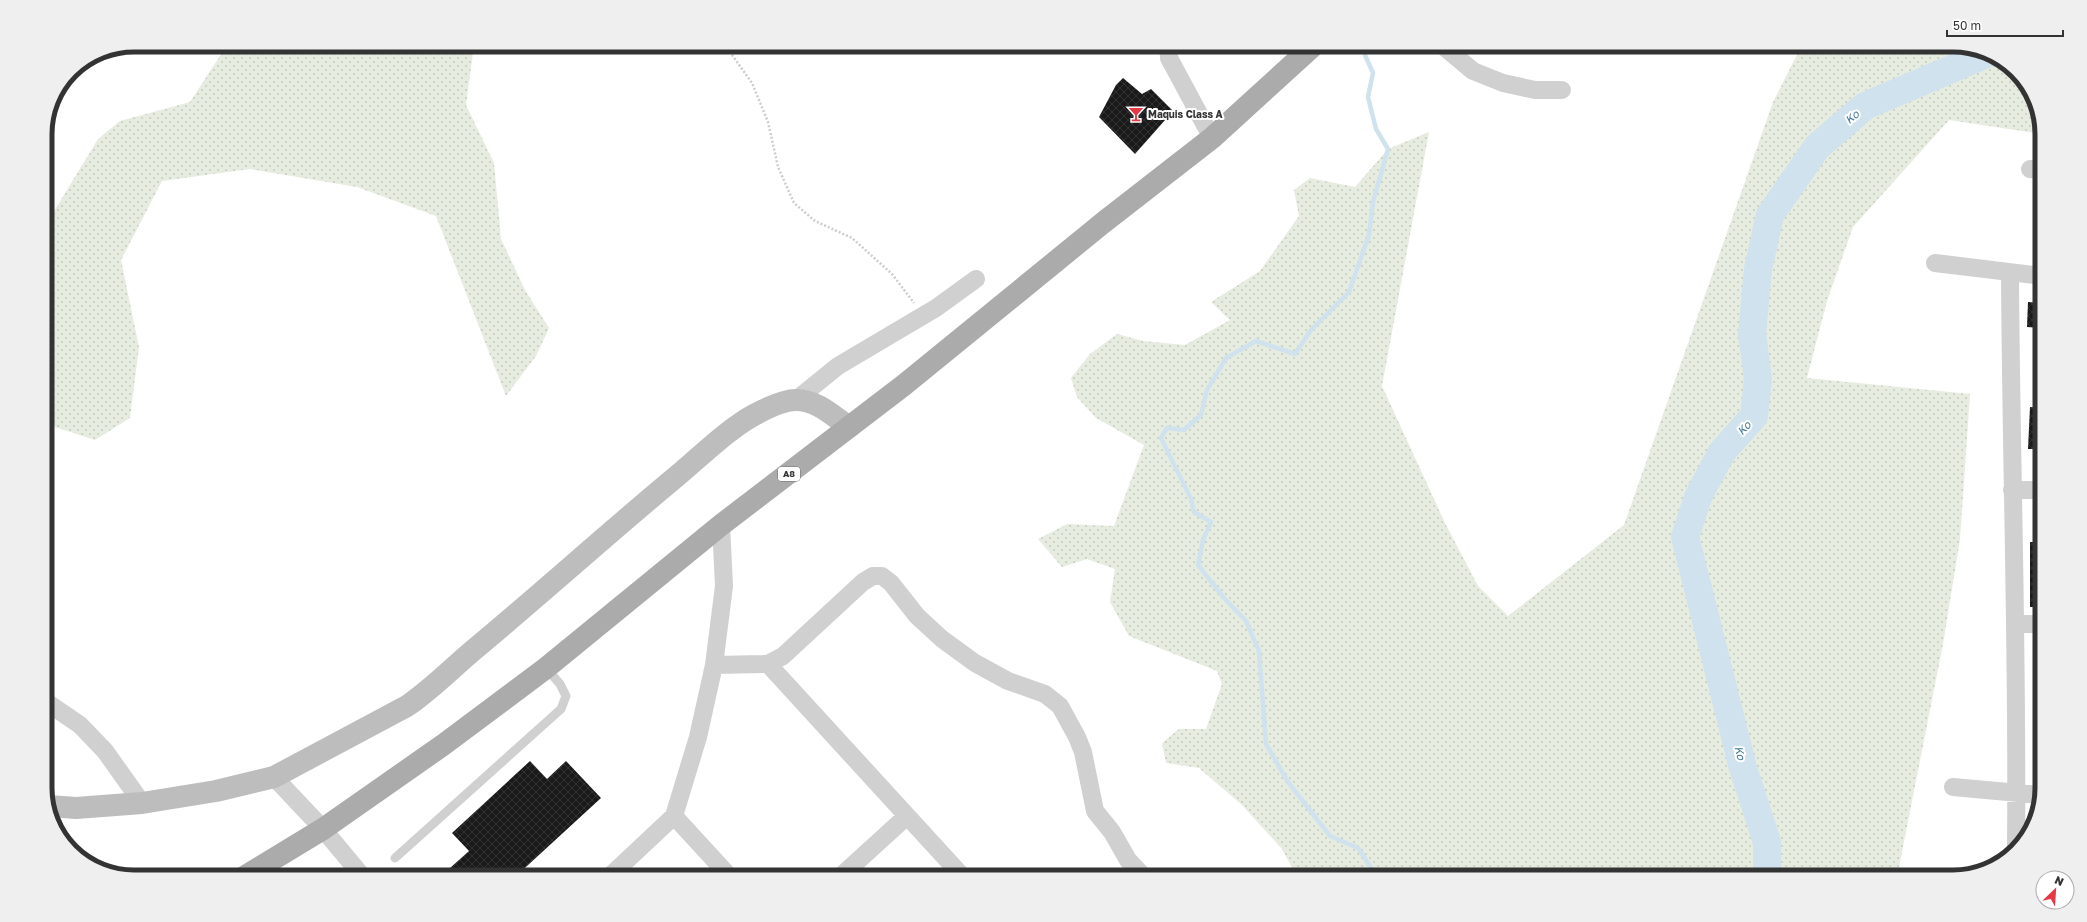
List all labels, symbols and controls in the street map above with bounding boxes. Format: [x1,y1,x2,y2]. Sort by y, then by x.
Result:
scale bar [1947,12,2063,38]
text: 50 m [1953,18,1981,33]
bar icon: Maquis Class A [1127,105,1145,123]
water label: Ko [1842,106,1862,126]
place label: Maquis Class A [1148,108,1223,120]
water label: Ko [1734,417,1754,437]
road number: A8 [778,467,800,481]
water label: Ko [1732,745,1749,763]
north arrow [2035,870,2075,910]
text: N [2053,873,2066,888]

